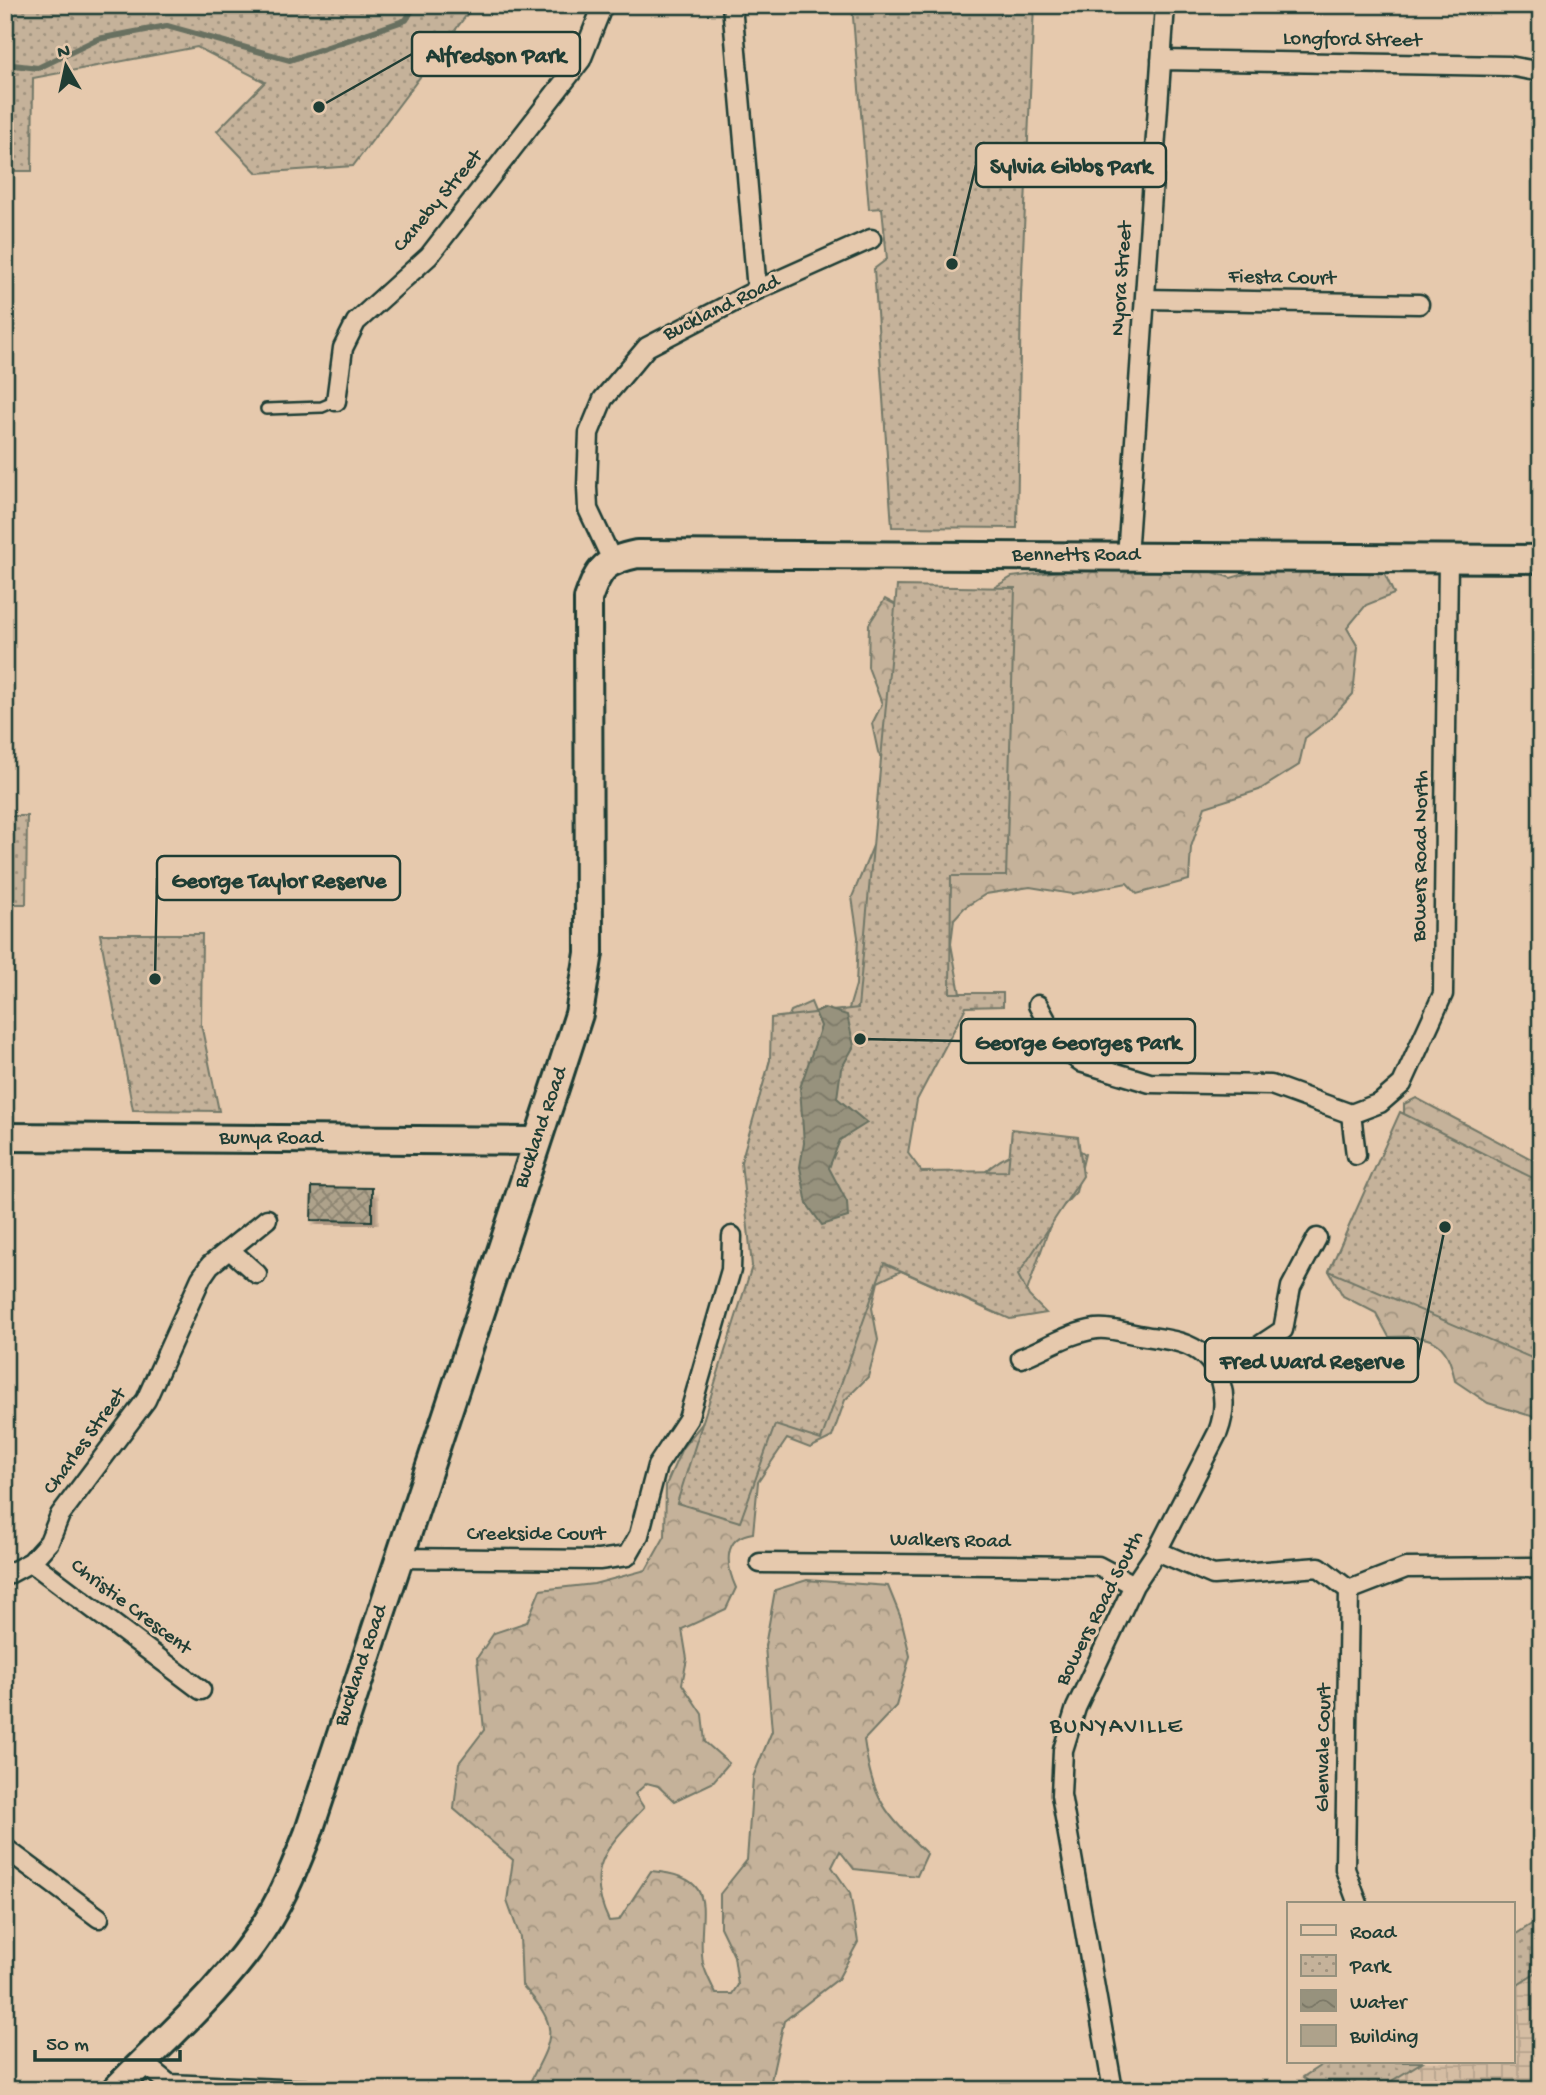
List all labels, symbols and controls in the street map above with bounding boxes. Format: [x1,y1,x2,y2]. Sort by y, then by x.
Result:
street label: Longford Street [1283,27,1424,55]
north arrow [32,32,102,102]
callout: Alfredson Park [412,32,580,76]
text: N [56,40,72,65]
text: Alfredson Park [425,44,569,71]
callout: Sylvia Gibbs Park [976,143,1166,187]
street label: Caneby Street [389,144,491,258]
text: Sylvia Gibbs Park [990,155,1155,182]
street label: Nyora Street [1107,218,1140,337]
street label: Fiesta Court [1227,266,1338,292]
street label: Buckland Road [659,269,786,348]
street label: Bennetts Road [1011,544,1142,569]
street label: Bowers Road North [1408,770,1436,943]
callout: George Taylor Reserve [157,856,400,900]
text: George Taylor Reserve [172,869,388,896]
callout: George Georges Park [961,1019,1195,1063]
text: George Georges Park [975,1031,1184,1058]
street label: Buckland Road [509,1063,575,1193]
street label: Bunya Road [218,1127,324,1152]
callout: Fred Ward Reserve [1205,1338,1418,1382]
text: Fred Ward Reserve [1219,1350,1405,1377]
street label: Charles Street [39,1382,135,1500]
street label: Creekside Court [467,1523,608,1548]
street label: Walkers Road [890,1528,1012,1556]
street label: Bowers Road South [1051,1528,1151,1691]
street label: Christie Crescent [64,1554,197,1663]
street label: Buckland Road [329,1601,395,1731]
street label: Glenvale Court [1311,1681,1339,1812]
district label: BUNYAVILLE [1049,1714,1184,1741]
legend [1287,1902,1514,2064]
text: Road [1350,1922,1398,1947]
text: Park [1349,1956,1393,1981]
text: Water [1350,1992,1408,2017]
scale bar [35,2018,180,2062]
text: Building [1349,2026,1419,2051]
text: 50 m [46,2034,89,2059]

